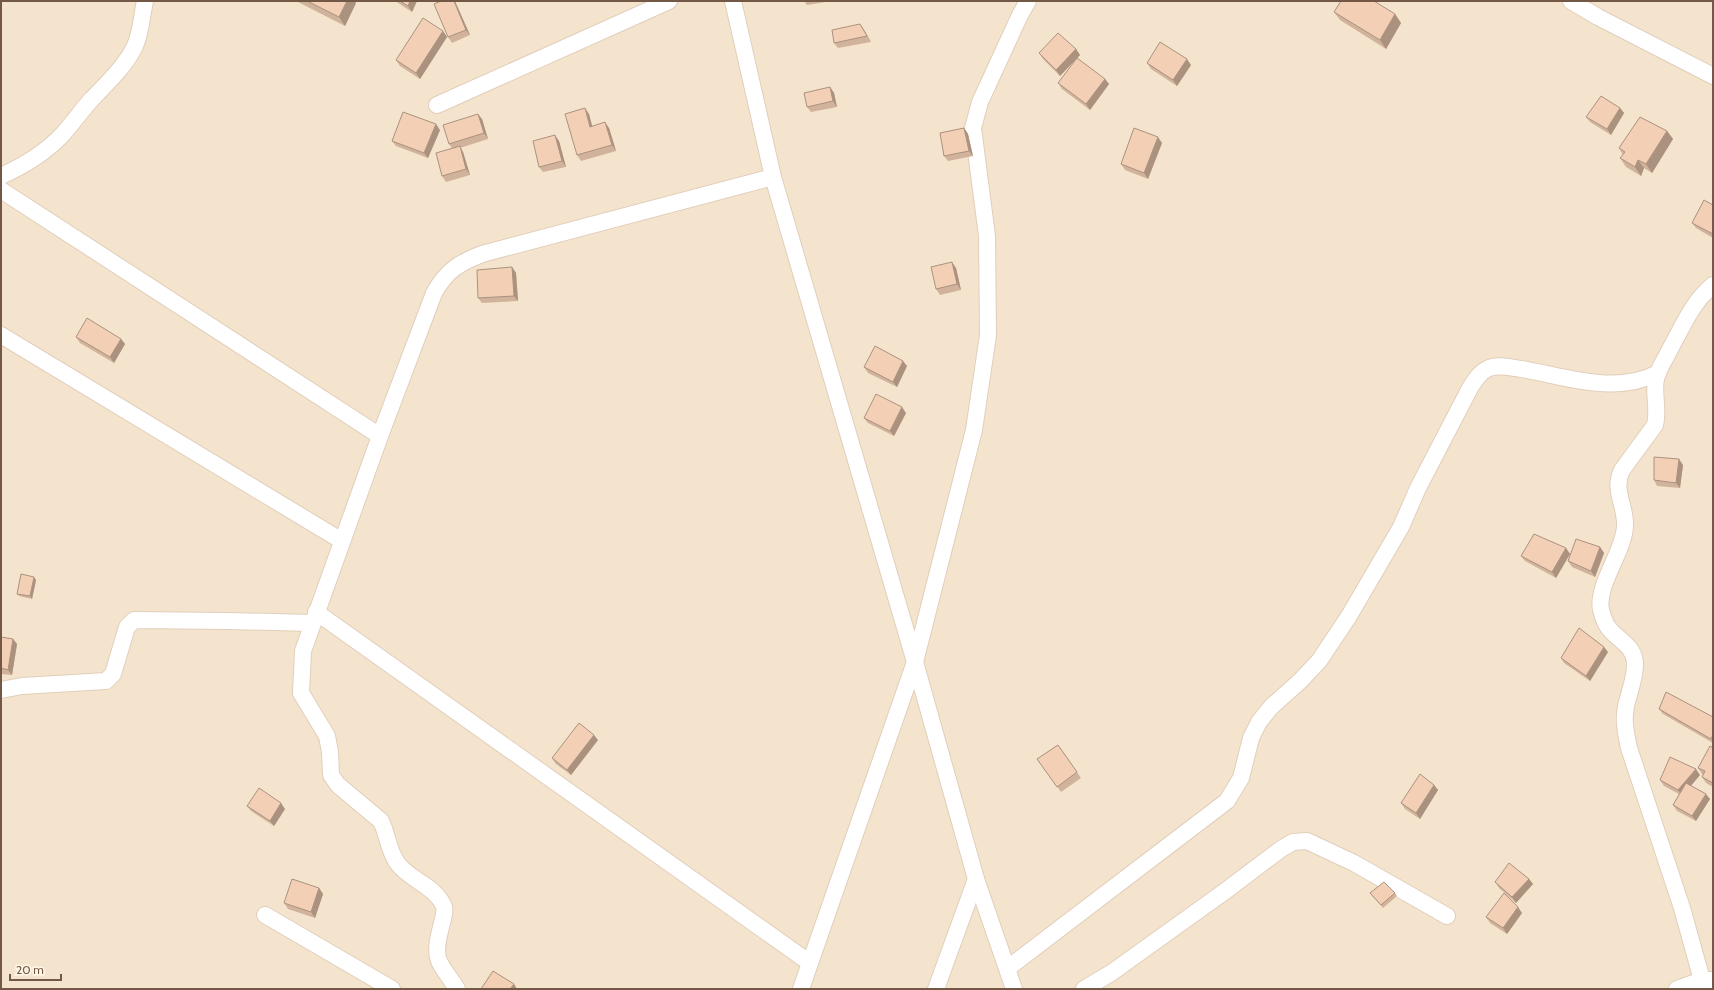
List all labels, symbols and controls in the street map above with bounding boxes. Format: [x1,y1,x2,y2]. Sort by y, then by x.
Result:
scale bar [10,956,61,982]
text: 20 m [16,962,44,977]

